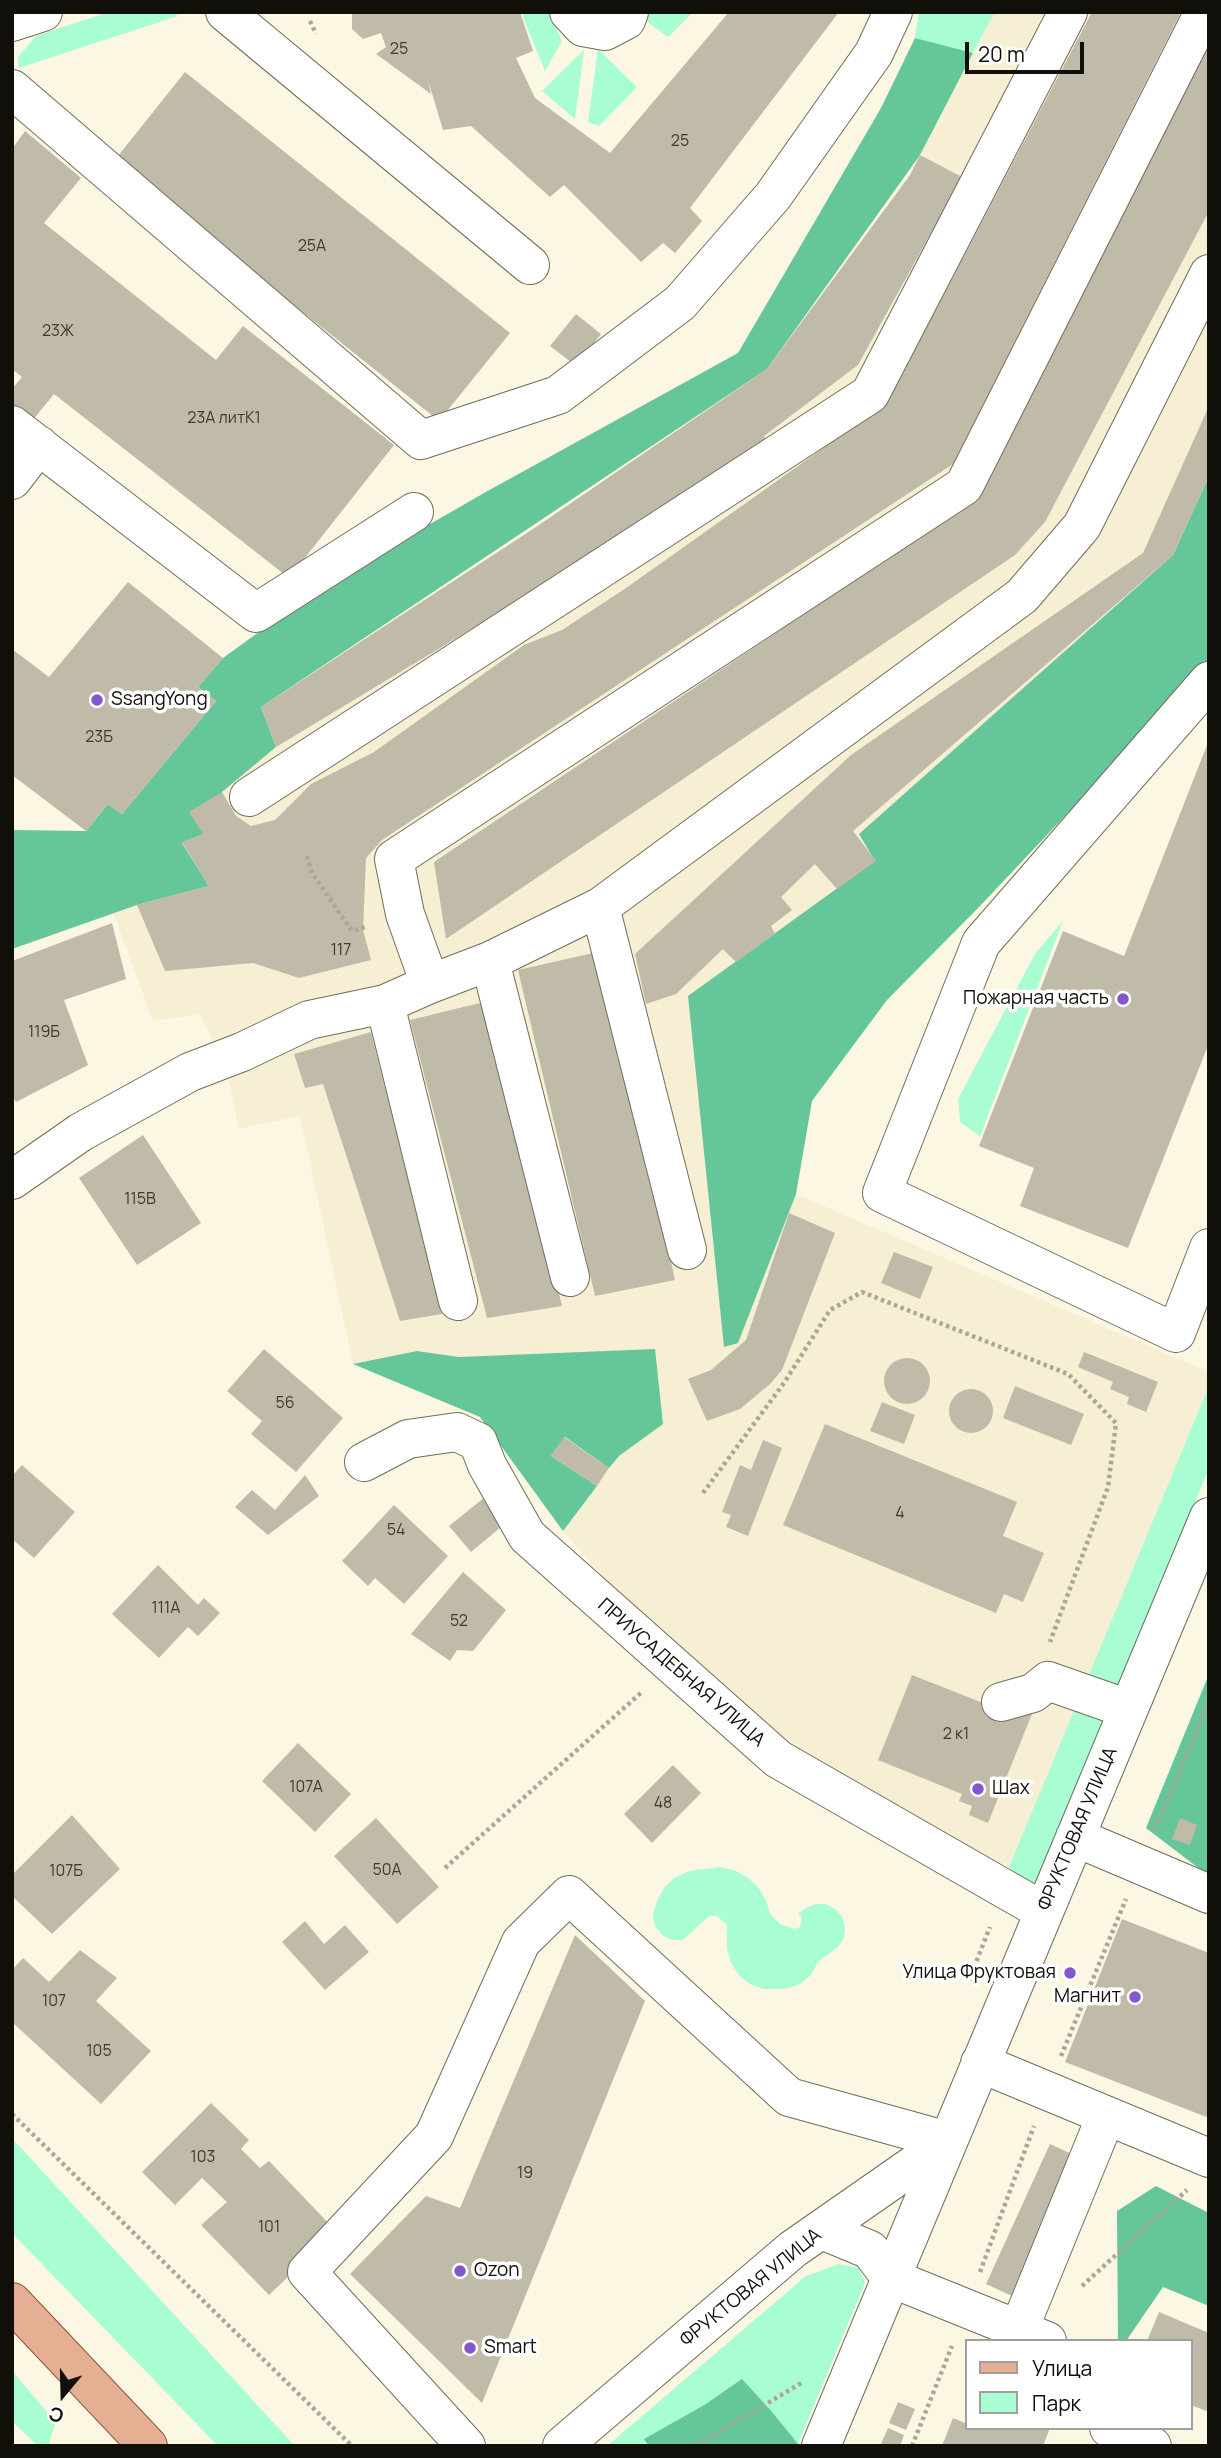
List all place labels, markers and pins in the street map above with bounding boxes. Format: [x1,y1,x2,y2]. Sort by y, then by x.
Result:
place label: SsangYong [111,689,208,711]
marker: SsangYong [89,692,105,708]
place label: Пожарная часть [963,988,1109,1010]
marker: Пожарная часть [1115,991,1131,1007]
place label: Шах [992,1778,1030,1800]
marker: Шах [970,1781,986,1797]
place label: Улица Фруктовая [902,1962,1056,1984]
marker: Улица Фруктовая [1062,1965,1078,1981]
place label: Магнит [1054,1986,1121,2008]
marker: Магнит [1127,1989,1143,2005]
place label: Ozon [474,2260,520,2282]
marker: Ozon [452,2263,468,2279]
place label: Smart [484,2337,537,2359]
marker: Smart [462,2340,478,2356]

